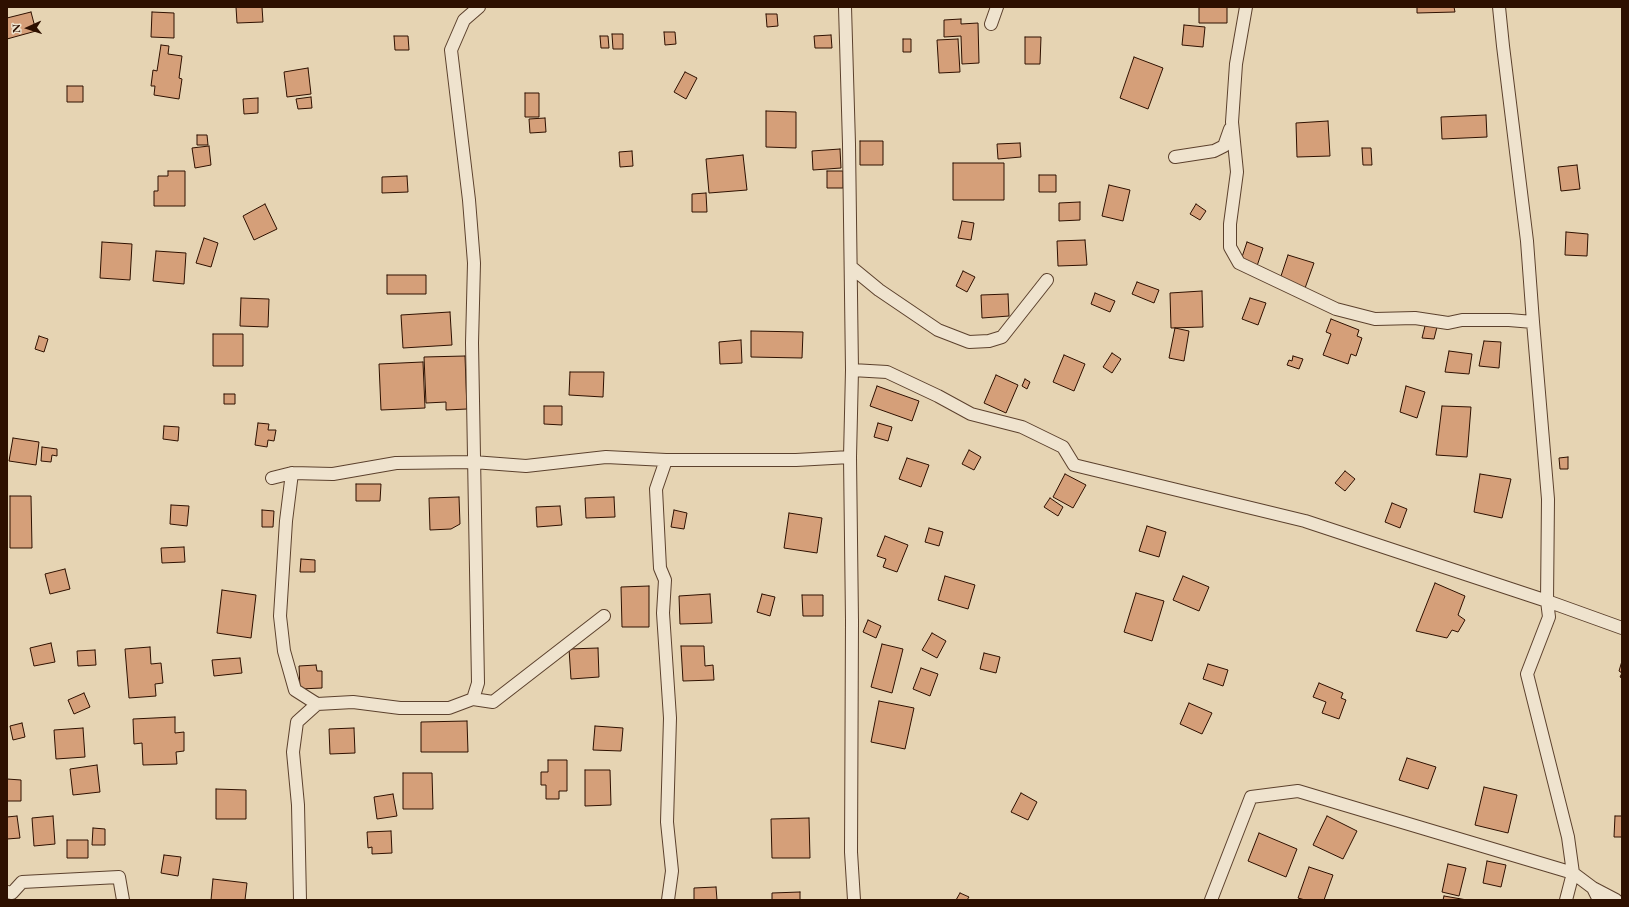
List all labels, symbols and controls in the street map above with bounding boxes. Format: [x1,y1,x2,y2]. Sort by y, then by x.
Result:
north arrow [8,8,48,48]
text: N [9,24,23,33]

